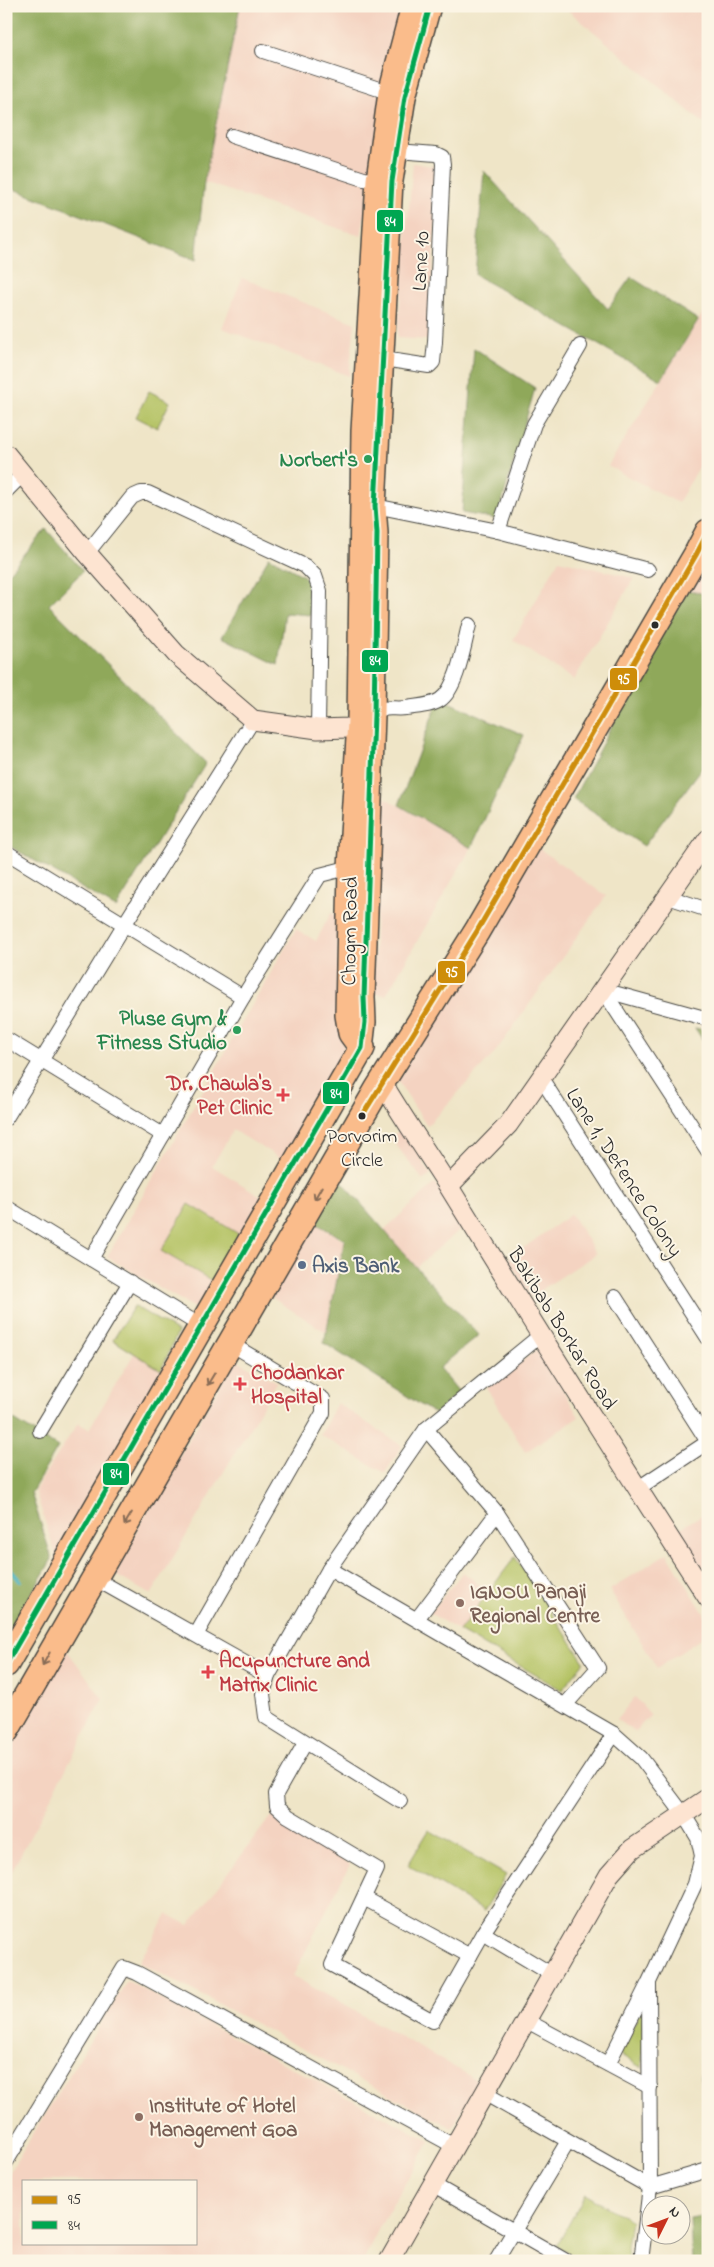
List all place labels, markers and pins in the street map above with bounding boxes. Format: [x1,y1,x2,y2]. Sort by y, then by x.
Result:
place label: Norbert's [279,446,358,476]
marker: Norbert's [362,453,374,465]
unlabelled marker [650,620,660,630]
place label: Pluse Gym & Fitness Studio [96,1005,227,1059]
marker: Pluse Gym & Fitness Studio [231,1024,243,1036]
place label: Dr. Chawla's Pet Clinic [166,1070,273,1124]
marker: Dr. Chawla's Pet Clinic [276,1088,290,1102]
marker: Porvorim Circle [357,1111,367,1121]
place label: Porvorim Circle [327,1123,397,1176]
place label: Axis Bank [312,1252,400,1282]
marker: Axis Bank [296,1259,308,1271]
place label: Chodankar Hospital [251,1359,344,1413]
marker: Chodankar Hospital [233,1377,247,1391]
place label: IGNOU Panaji Regional Centre [470,1578,600,1634]
marker: IGNOU Panaji Regional Centre [454,1597,466,1609]
place label: Acupuncture and Matrix Clinic [219,1647,370,1701]
marker: Acupuncture and Matrix Clinic [201,1665,215,1679]
place label: Institute of Hotel Management Goa [149,2092,297,2148]
marker: Institute of Hotel Management Goa [133,2111,145,2123]

